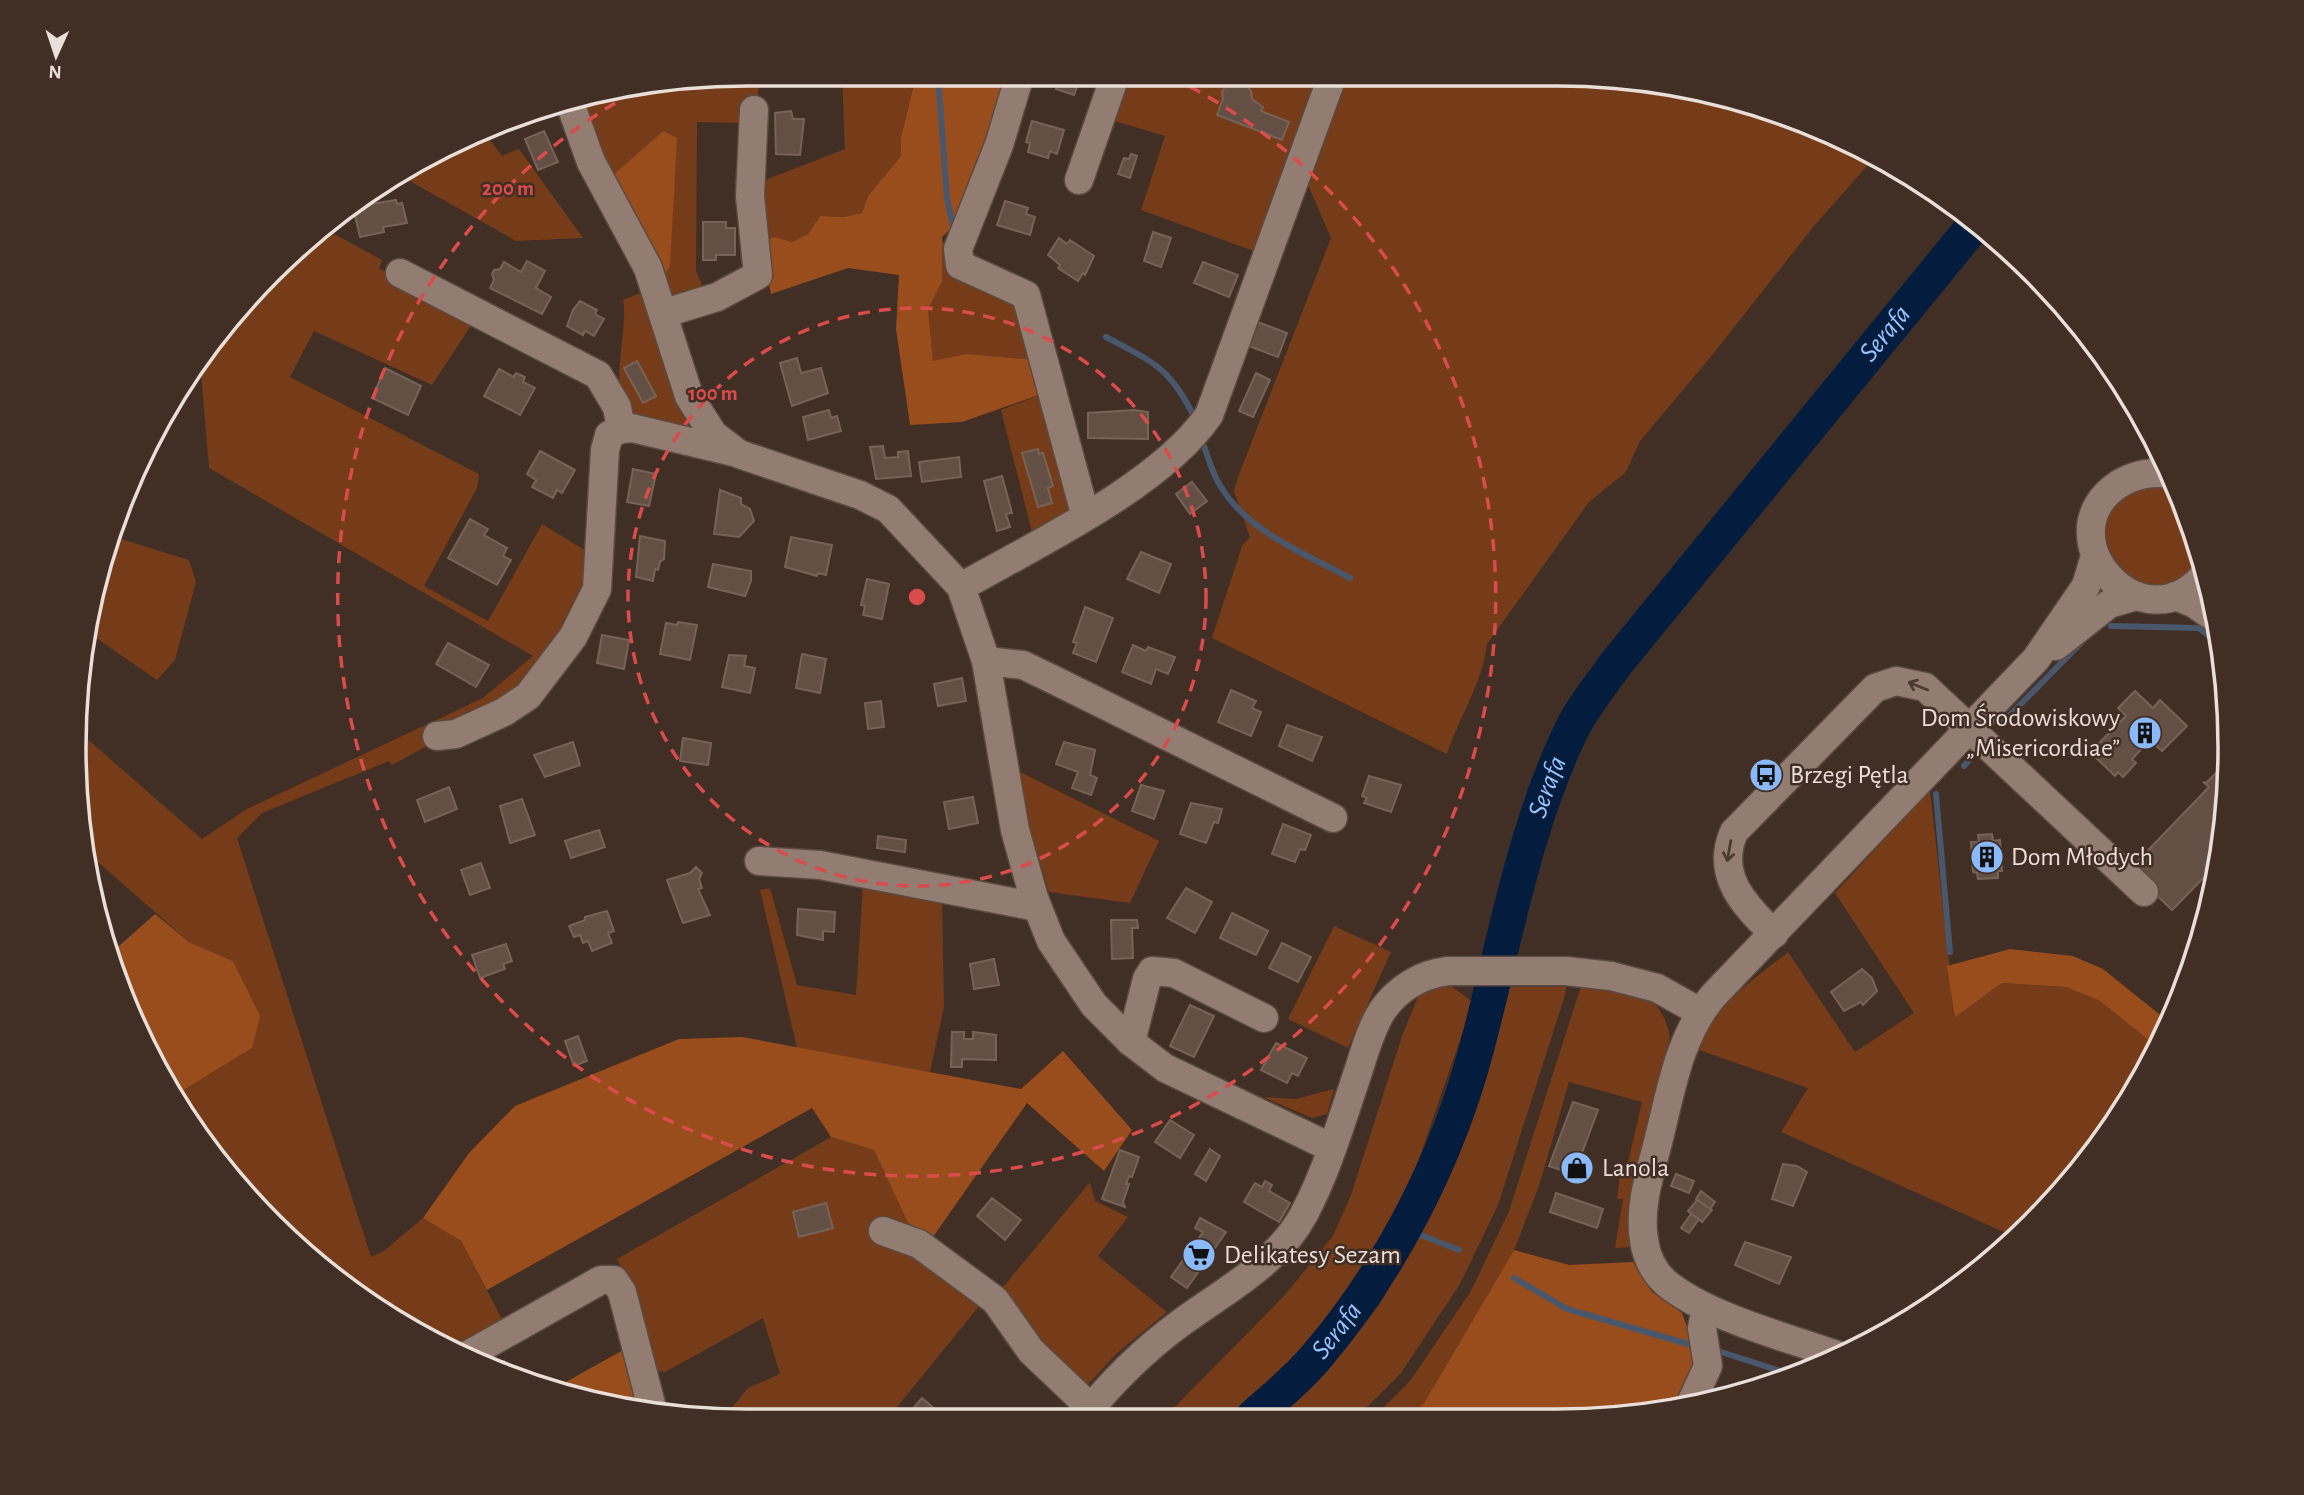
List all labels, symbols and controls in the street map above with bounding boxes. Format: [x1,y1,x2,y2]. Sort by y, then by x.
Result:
north arrow [21,21,91,91]
text: N [48,62,62,81]
text: 200 m [482,178,534,199]
water label: Serafa [1854,300,1916,367]
text: 100 m [688,383,738,404]
centre of rings [905,585,929,609]
one-way arrow [1908,679,1929,691]
place label: Dom Środowiskowy „Misericordiae” [1921,702,2120,761]
building icon: Dom Środowiskowy „Misericordiae” [2126,714,2164,752]
water label: Serafa [1524,752,1572,822]
bus stop icon: Brzegi Pętla [1747,756,1785,794]
place label: Brzegi Pętla [1790,762,1909,788]
building icon: Dom Młodych [1968,838,2006,876]
one-way arrow [1722,839,1735,862]
place label: Dom Młodych [2011,844,2153,870]
shop icon: Lanola [1558,1149,1596,1187]
place label: Lanola [1602,1155,1669,1181]
supermarket icon: Delikatesy Sezam [1180,1236,1218,1274]
place label: Delikatesy Sezam [1224,1242,1401,1268]
water label: Serafa [1307,1297,1367,1365]

